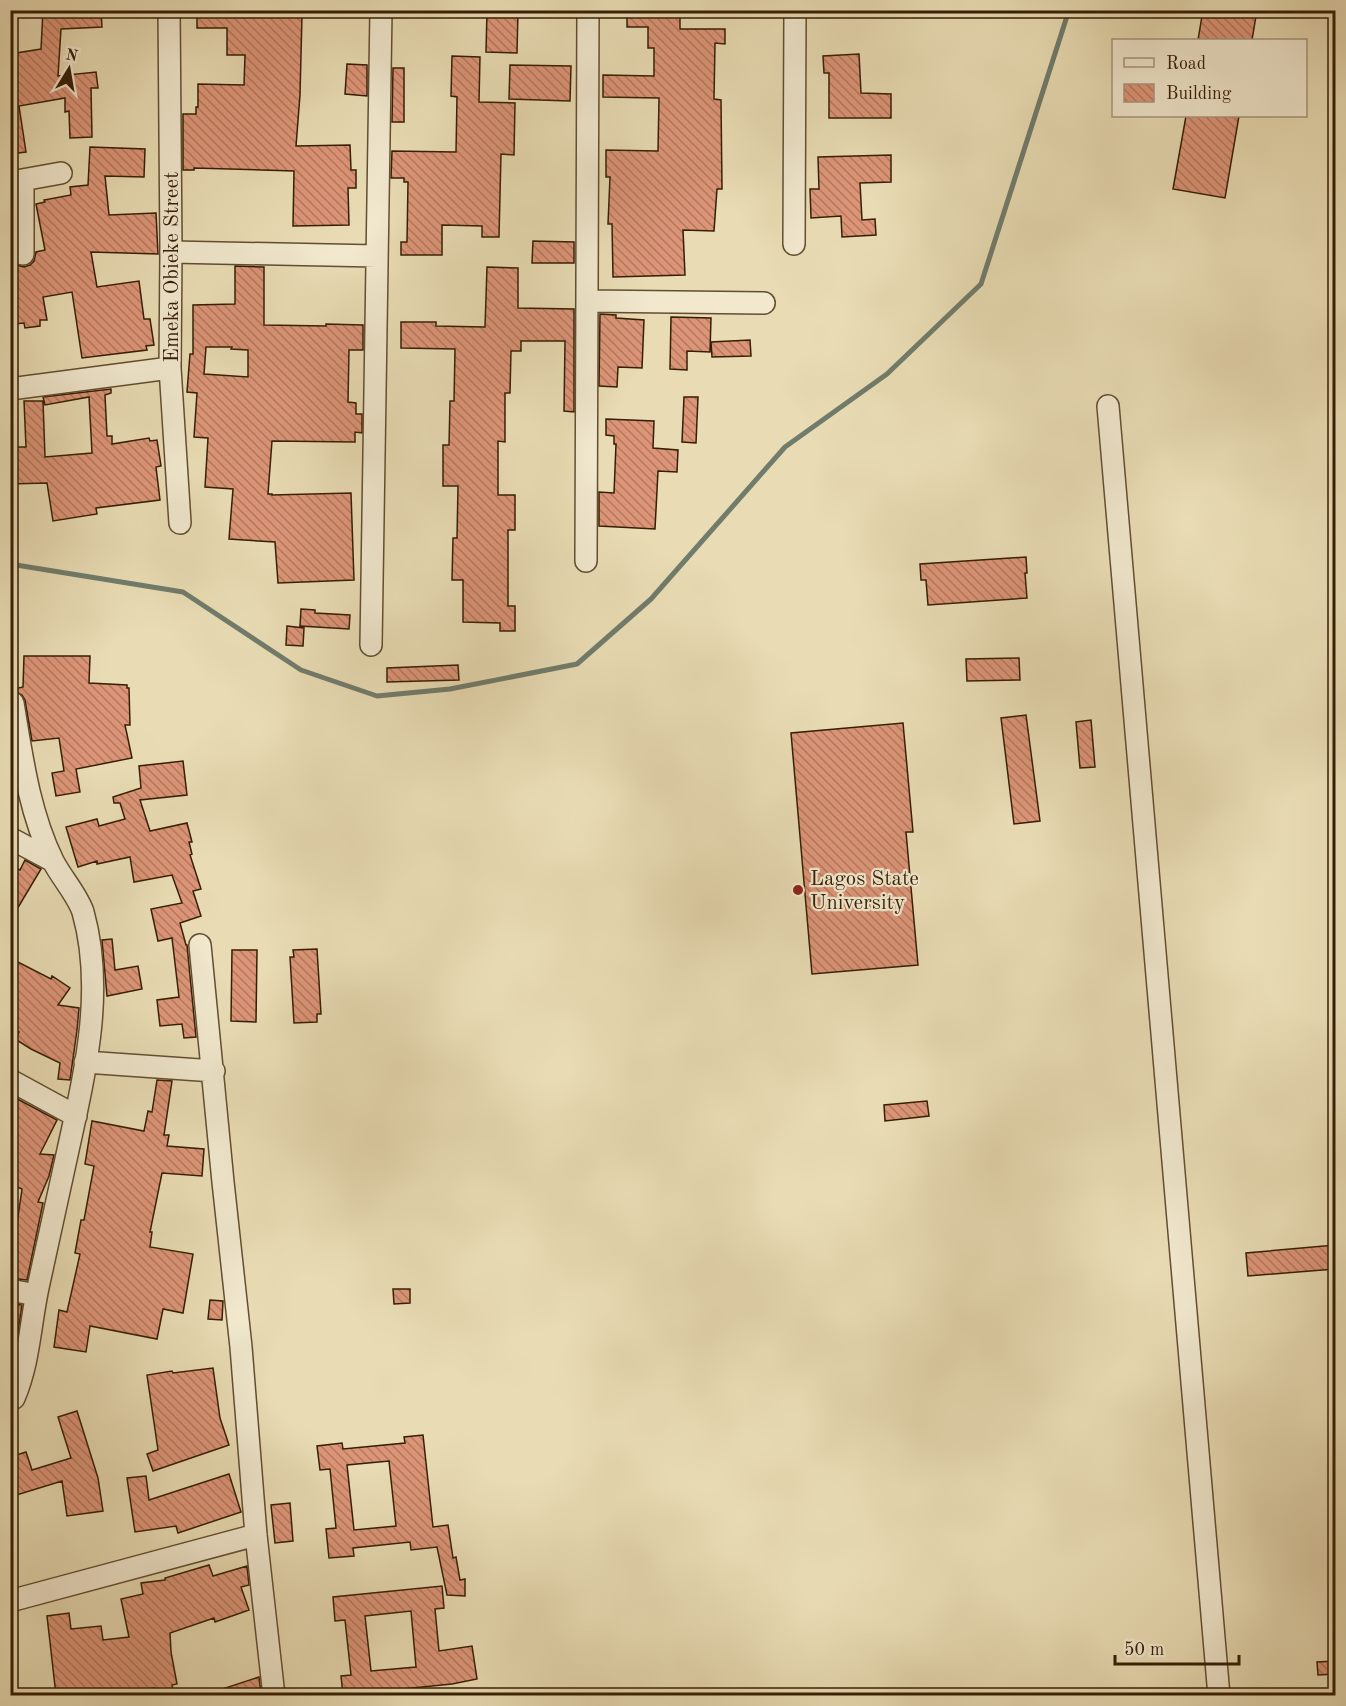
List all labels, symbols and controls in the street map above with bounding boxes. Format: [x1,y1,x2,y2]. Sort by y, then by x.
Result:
north arrow [39,39,99,99]
legend [1112,39,1307,117]
text: N [64,47,80,65]
text: Road [1166,55,1206,73]
text: Building [1166,85,1232,103]
street label: Emeka Obieke Street [162,172,183,362]
place label: Lagos State University [810,869,919,914]
marker: Lagos State University [791,883,805,897]
scale bar [1115,1628,1240,1666]
text: 50 m [1124,1641,1164,1659]

